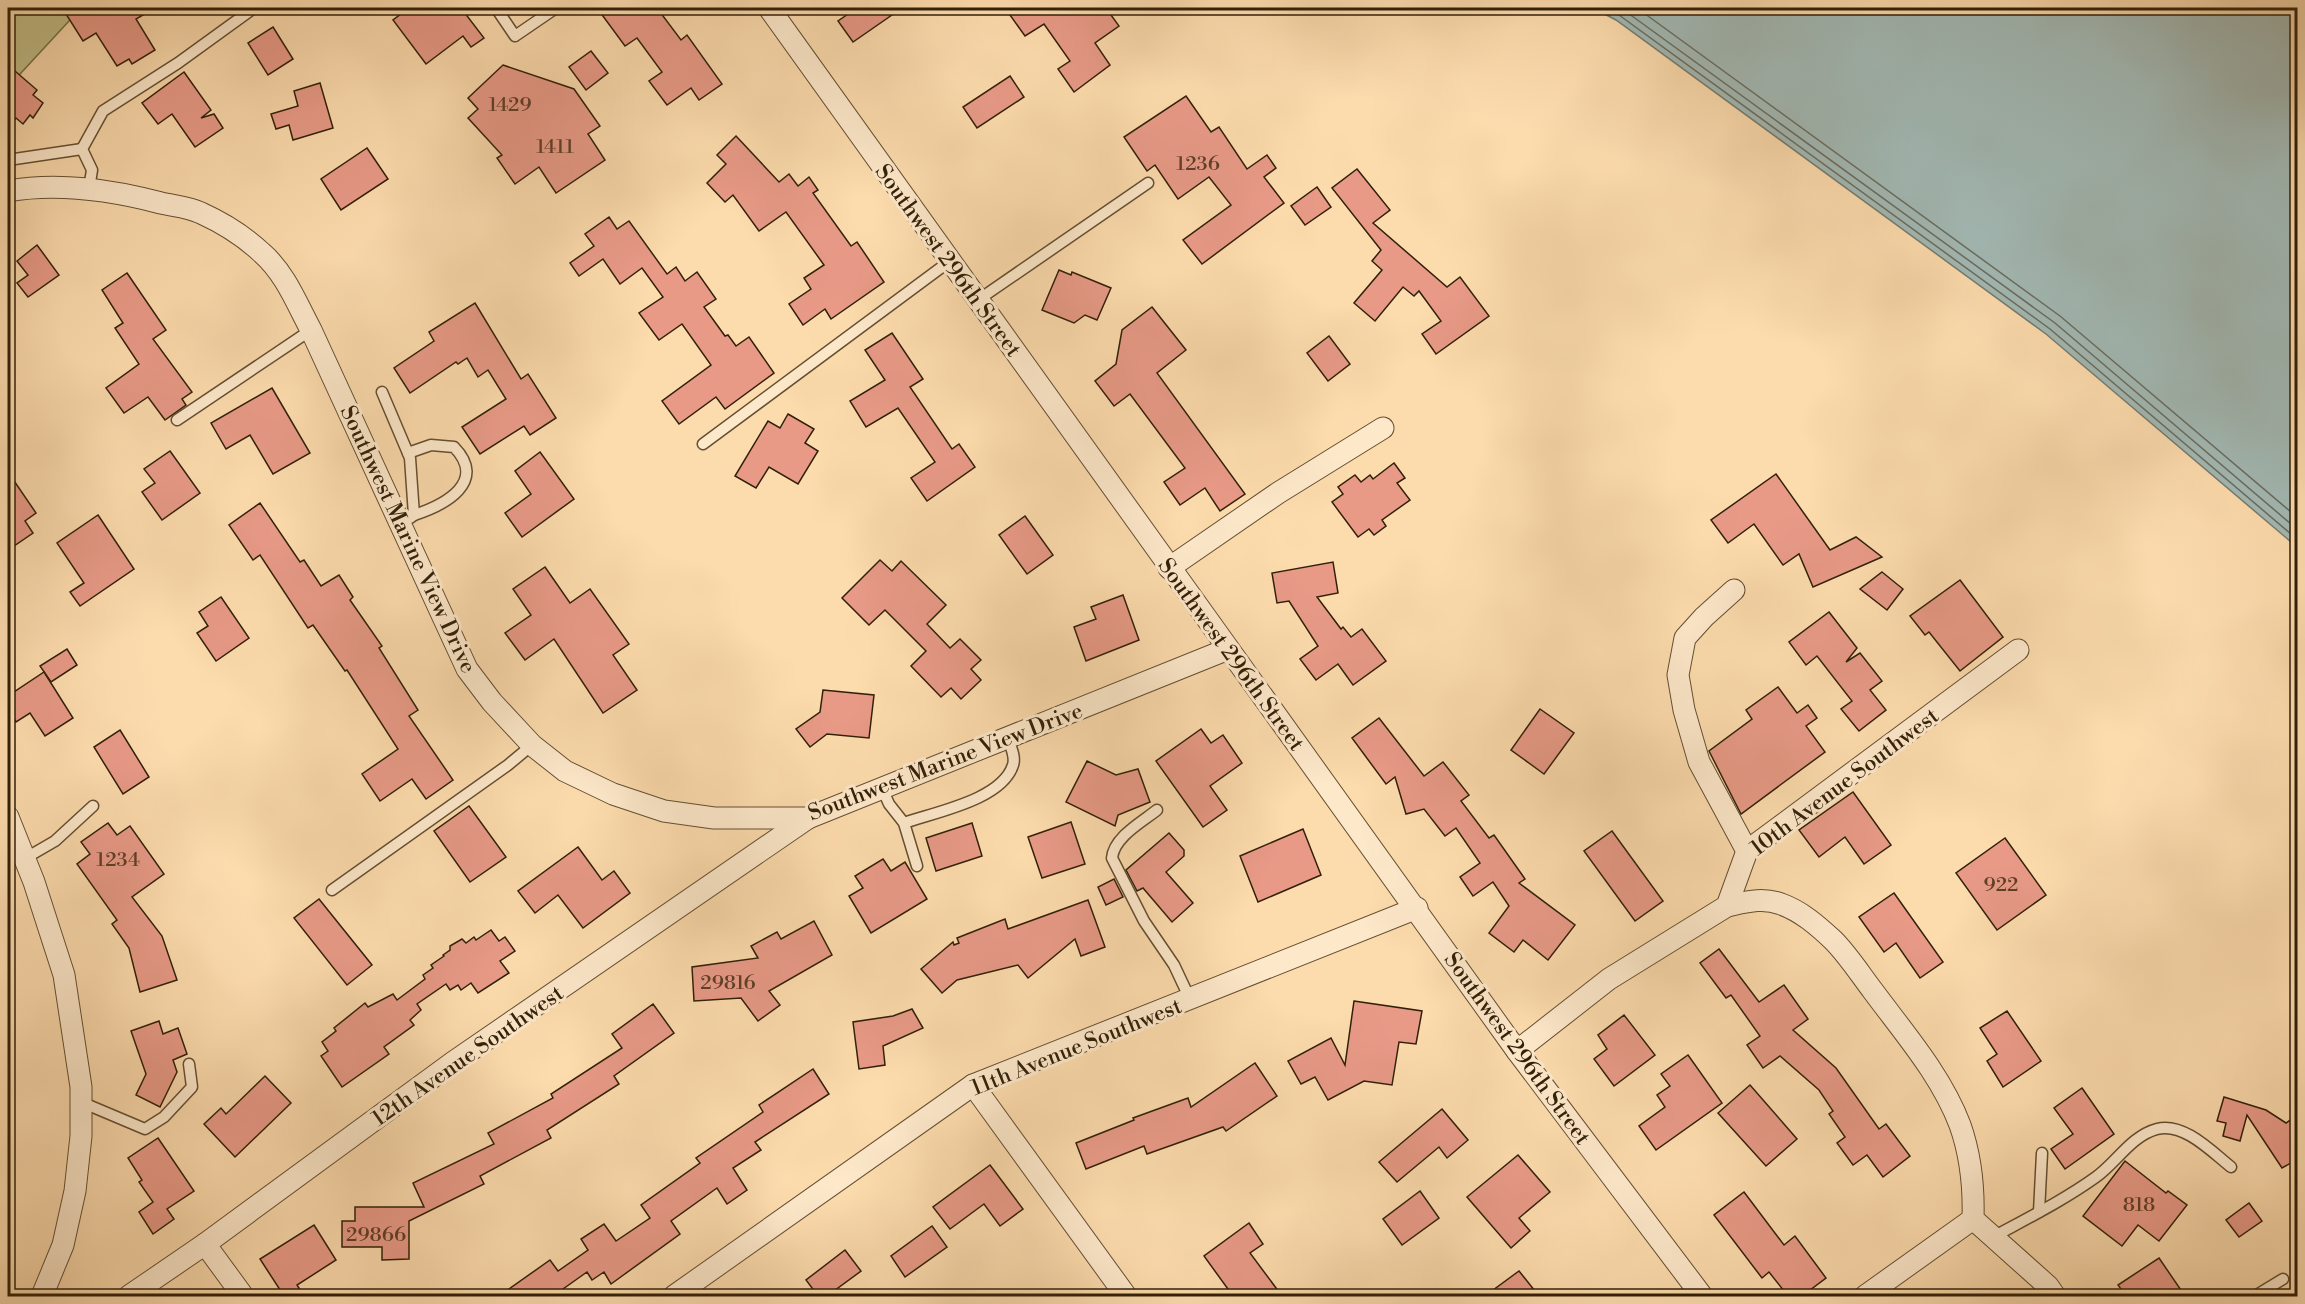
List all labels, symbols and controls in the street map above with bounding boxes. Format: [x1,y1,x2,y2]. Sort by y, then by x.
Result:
house number: 1429 [488,93,532,118]
house number: 1411 [536,135,574,160]
house number: 1236 [1176,152,1220,177]
street label: Southwest 296th Street [869,159,1027,363]
street label: Southwest Marine View Drive [334,402,482,678]
street label: Southwest 296th Street [1152,553,1310,757]
street label: Southwest Marine View Drive [804,697,1087,827]
street label: 10th Avenue Southwest [1746,703,1944,862]
house number: 1234 [96,848,140,873]
house number: 922 [1984,873,2018,898]
street label: Southwest 296th Street [1438,947,1596,1151]
house number: 29816 [700,971,756,996]
street label: 12th Avenue Southwest [367,980,569,1133]
street label: 11th Avenue Southwest [967,993,1186,1102]
house number: 818 [2123,1193,2155,1218]
house number: 29866 [346,1223,406,1248]

